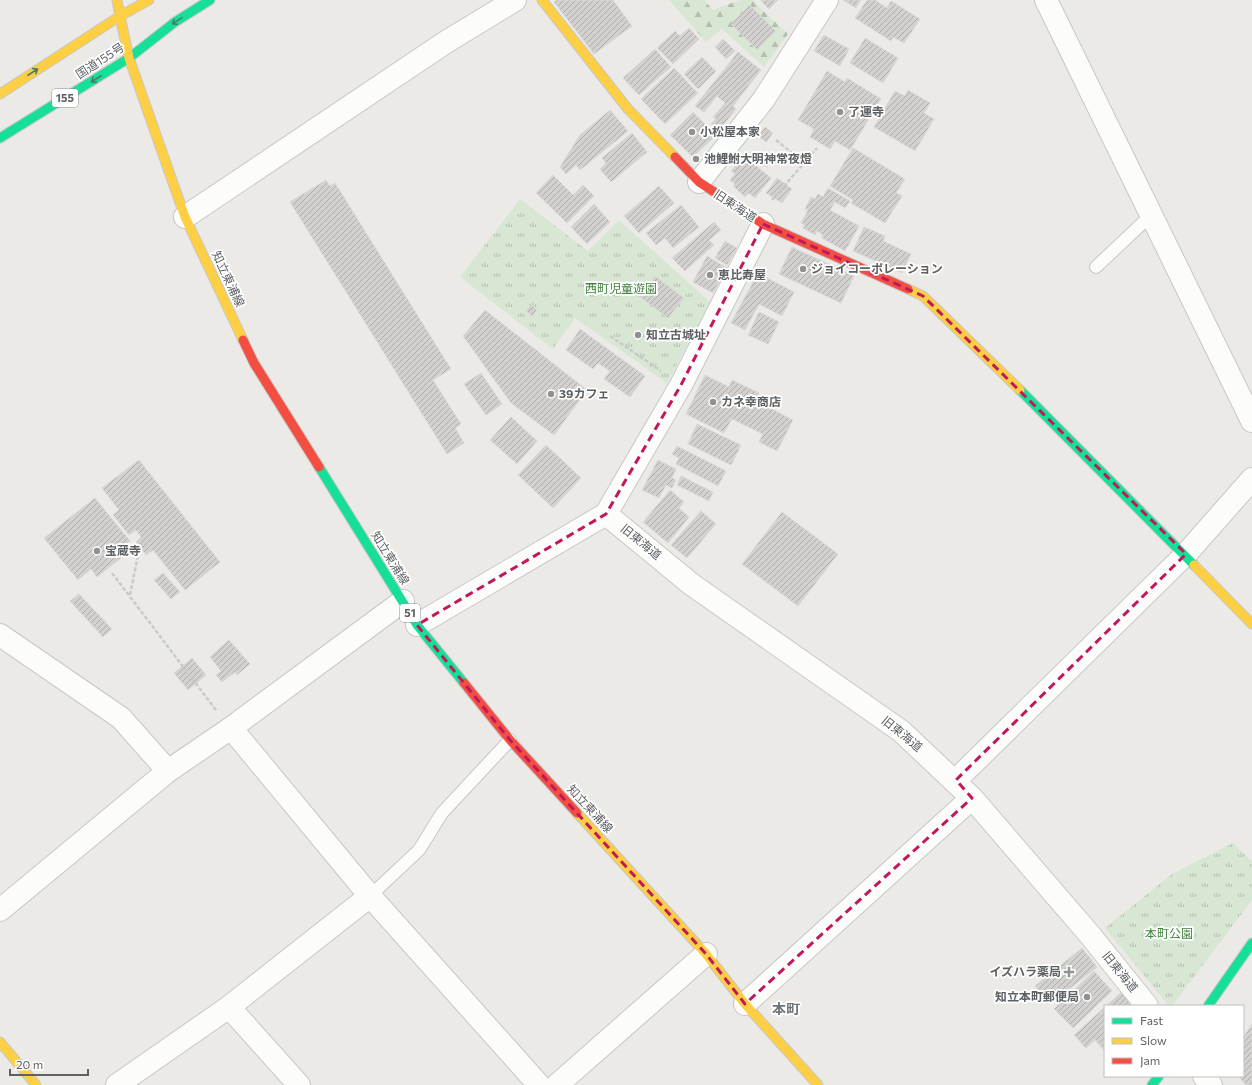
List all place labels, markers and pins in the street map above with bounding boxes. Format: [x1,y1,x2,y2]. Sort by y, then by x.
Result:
place label: 了運寺 [848,104,884,118]
marker: 了運寺 [835,107,845,117]
place label: 小松屋本家 [700,124,760,138]
marker: 小松屋本家 [687,127,697,137]
place label: 池鯉鮒大明神常夜燈 [704,151,812,165]
marker: 池鯉鮒大明神常夜燈 [691,154,701,164]
place label: ジョイコーポレーション [811,261,943,275]
marker: ジョイコーポレーション [798,264,808,274]
place label: 恵比寿屋 [718,267,766,281]
marker: 恵比寿屋 [705,270,715,280]
place label: 知立古城址 [646,327,706,341]
marker: 知立古城址 [633,330,643,340]
place label: 39カフェ [559,386,609,400]
marker: 39カフェ [546,389,556,399]
place label: カネ幸商店 [721,394,781,408]
marker: カネ幸商店 [708,397,718,407]
place label: 宝蔵寺 [105,543,141,557]
marker: 宝蔵寺 [92,546,102,556]
place label: イズハラ薬局 [989,964,1061,978]
marker: イズハラ薬局 [1064,967,1074,977]
place label: 知立本町郵便局 [995,989,1079,1003]
marker: 知立本町郵便局 [1082,992,1092,1002]

